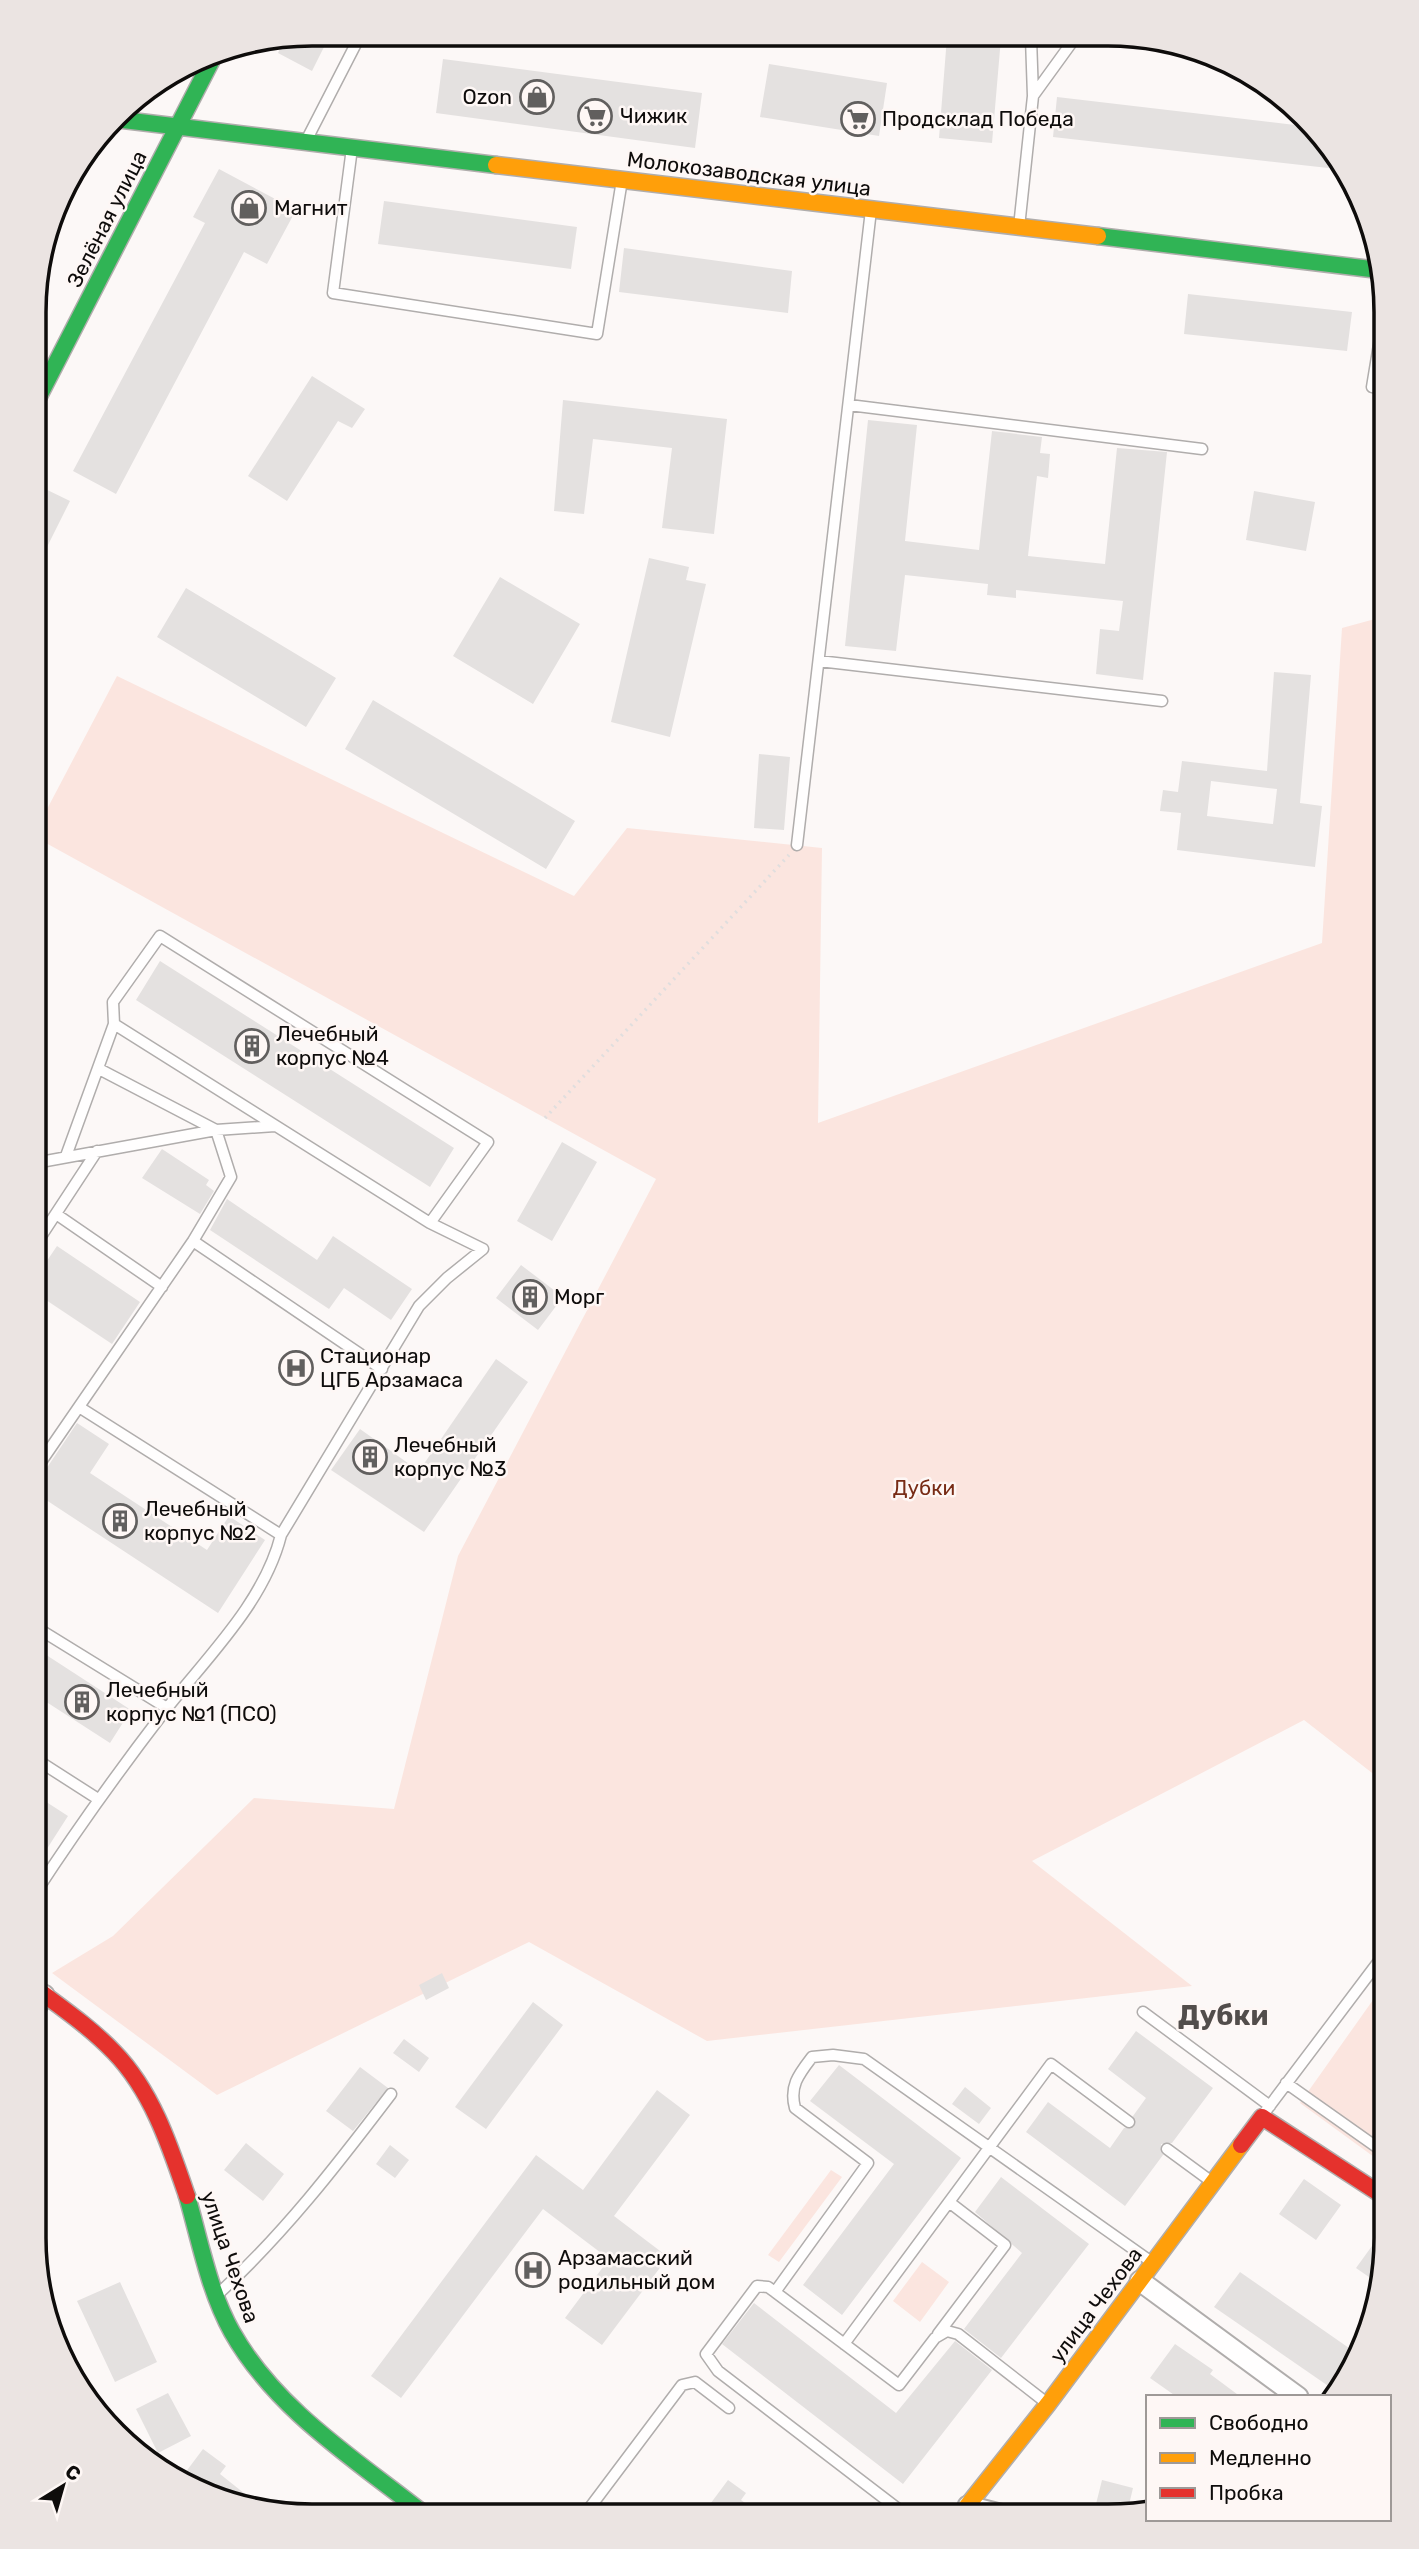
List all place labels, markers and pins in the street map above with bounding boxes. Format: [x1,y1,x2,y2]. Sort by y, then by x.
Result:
shop icon: Ozon [518,78,556,116]
place label: Ozon [462,84,512,109]
supermarket icon: Чижик [576,97,614,135]
supermarket icon: Продсклад Победа [839,100,877,138]
place label: Чижик [620,103,687,128]
place label: Продсклад Победа [882,106,1074,131]
shop icon: Магнит [230,189,268,227]
place label: Магнит [274,195,348,220]
place label: Лечебный корпус №4 [276,1021,389,1070]
building icon: Лечебный корпус №4 [233,1027,271,1065]
building icon: Морг [511,1278,549,1316]
place label: Морг [554,1284,604,1309]
place label: Стационар ЦГБ Арзамаса [320,1343,463,1392]
hospital icon: Стационар ЦГБ Арзамаса [277,1349,315,1387]
place label: Лечебный корпус №3 [394,1432,507,1481]
building icon: Лечебный корпус №3 [351,1438,389,1476]
place label: Лечебный корпус №2 [144,1496,256,1545]
building icon: Лечебный корпус №2 [101,1502,139,1540]
place label: Лечебный корпус №1 (ПСО) [106,1677,277,1726]
building icon: Лечебный корпус №1 (ПСО) [63,1683,101,1721]
place label: Арзамасский родильный дом [558,2245,715,2294]
hospital icon: Арзамасский родильный дом [514,2251,552,2289]

